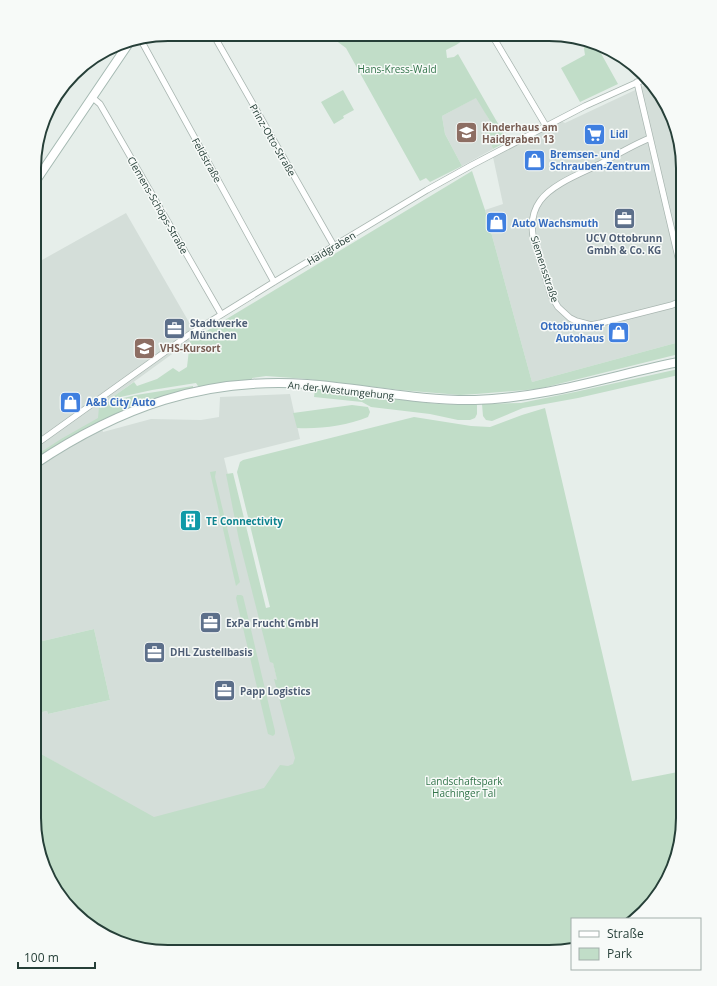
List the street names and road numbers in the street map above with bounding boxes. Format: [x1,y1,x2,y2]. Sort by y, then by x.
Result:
street label: Prinz-Otto-Straße [247,101,300,179]
street label: Feldstraße [189,135,225,185]
street label: Clemens-Schöps-Straße [124,154,192,257]
street label: Haidgraben [304,228,358,268]
street label: Siemensstraße [528,234,562,304]
street label: An der Westumgehung [287,377,395,403]

